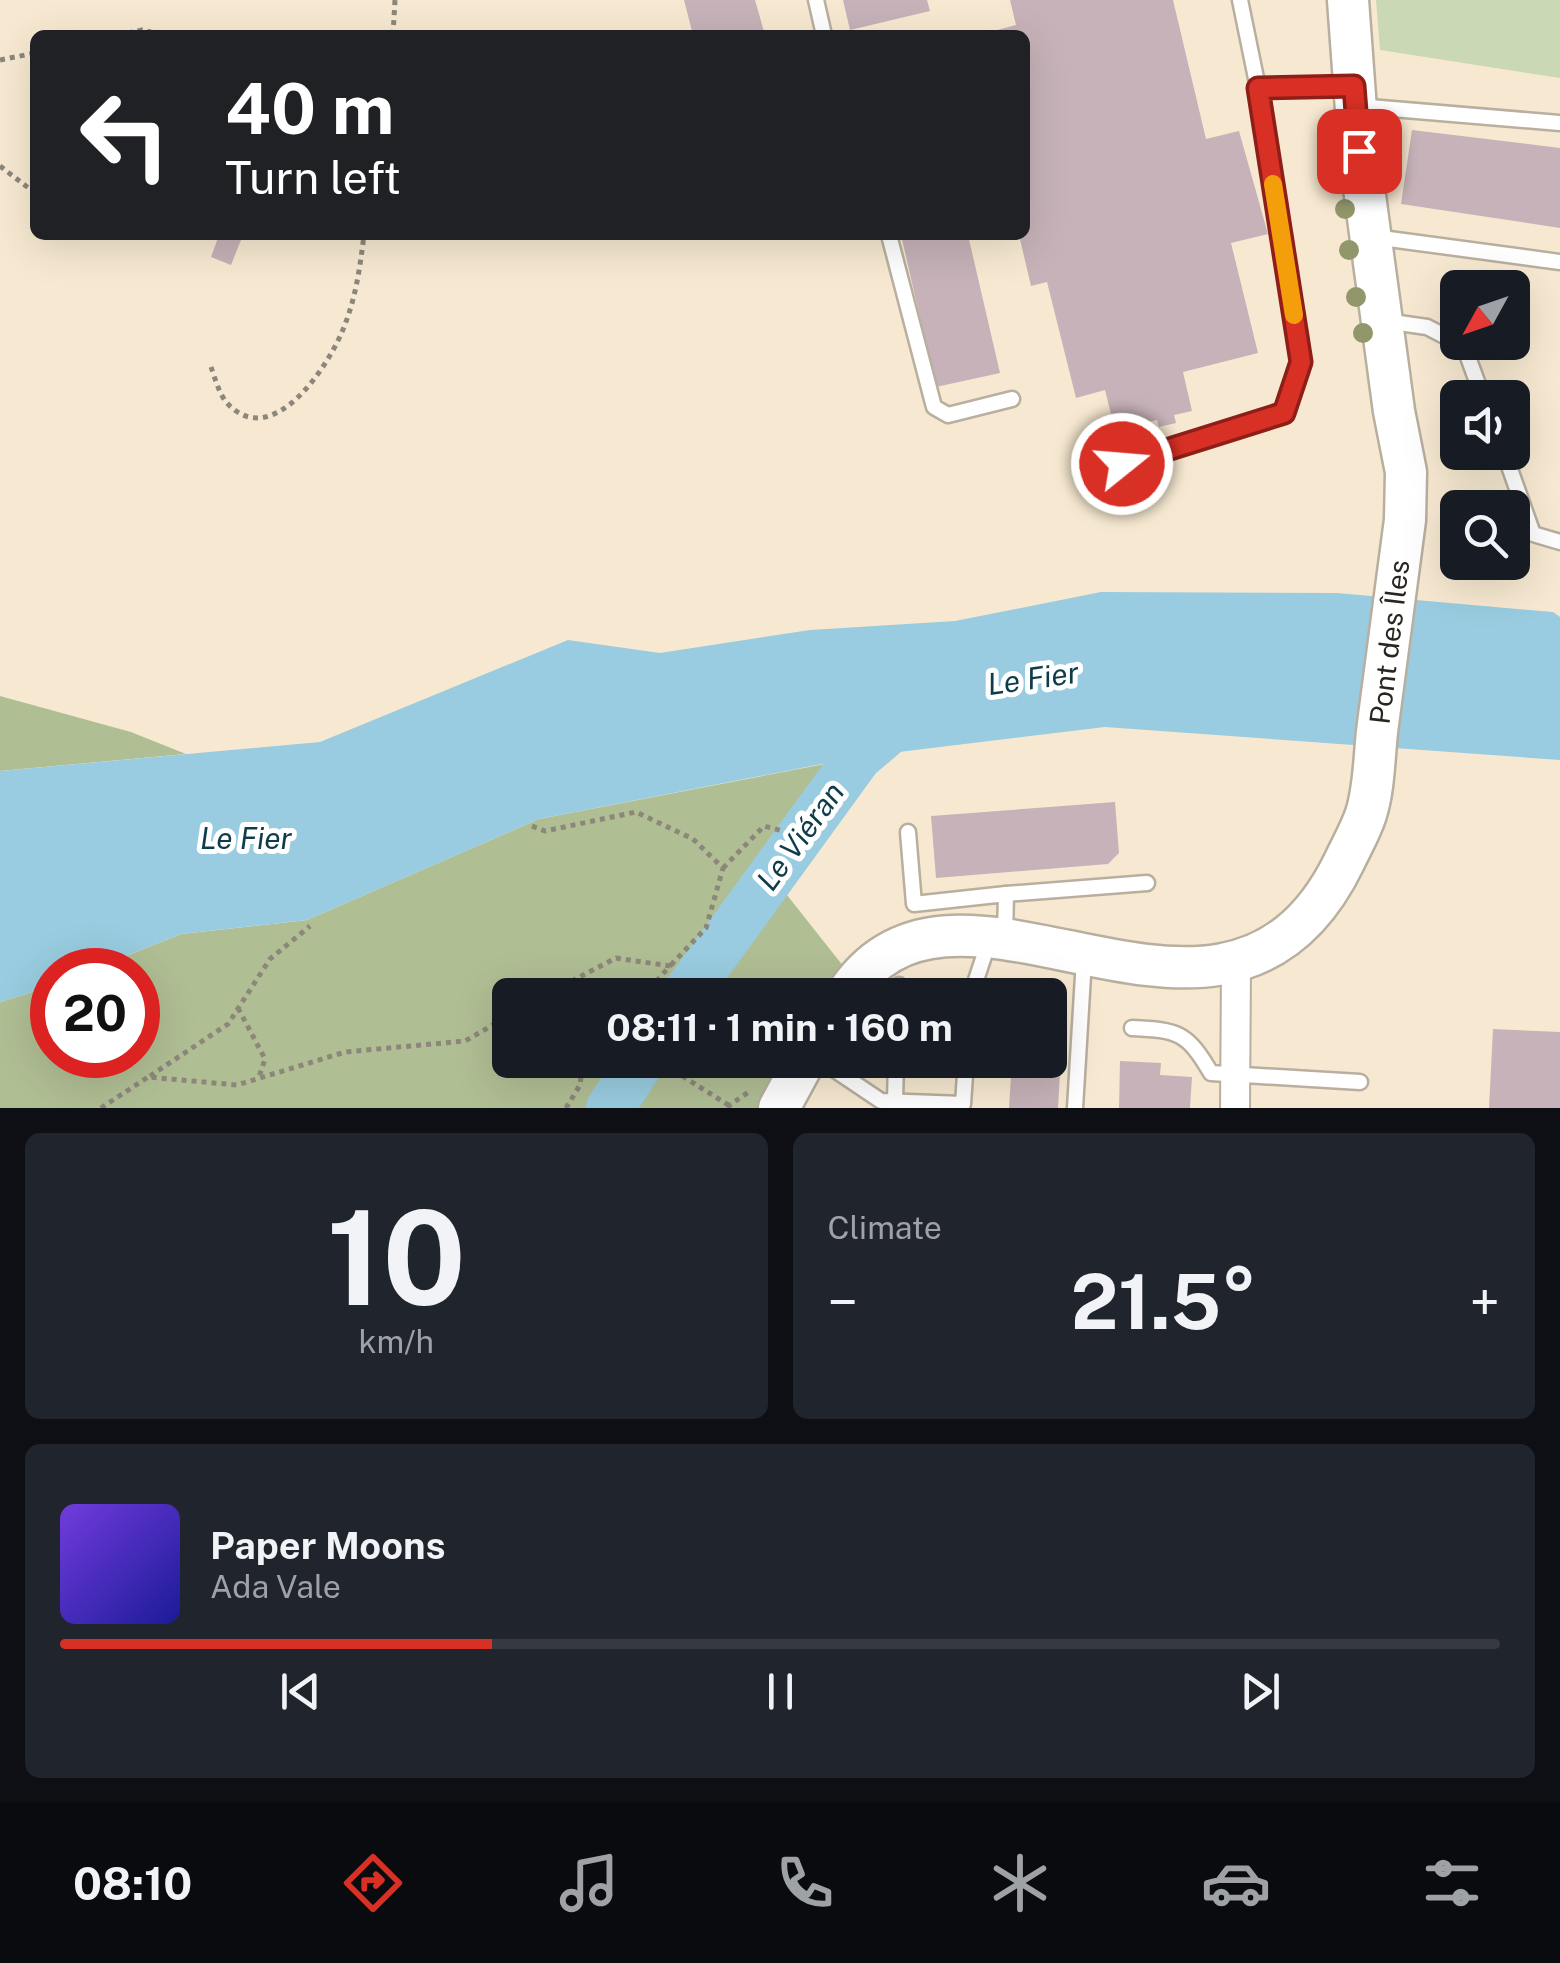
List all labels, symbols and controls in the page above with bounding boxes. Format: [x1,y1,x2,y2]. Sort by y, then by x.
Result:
text: 40 m [225,67,395,150]
icon: left [60,70,190,200]
pin [1317,109,1402,194]
icon: arrive [1332,124,1387,179]
text: Turn left [225,151,401,204]
north arrow [1440,270,1530,360]
map controls [1440,270,1530,580]
button: sound [1440,380,1530,470]
position arrow [1070,412,1174,516]
button: search [1440,490,1530,580]
street label: Pont des Îles [1363,558,1415,726]
water label: Le Fier [985,654,1082,702]
water label: Le Viéran [749,775,851,897]
water label: Le Fier [200,820,293,856]
speed limit sign: 20 [30,948,160,1078]
text: 08:11 · 1 min · 160 m [606,1005,953,1050]
text: 10 [327,1182,466,1334]
text: Climate [828,1209,942,1246]
text: 21.5° [1071,1258,1257,1346]
text: − [828,1270,858,1334]
text: + [1470,1270,1500,1334]
text: km/h [359,1323,434,1360]
text: Paper Moons [210,1523,445,1568]
text: Ada Vale [210,1568,341,1605]
icon: previous [273,1664,328,1719]
icon: pause [753,1664,808,1719]
icon: next [1233,1664,1288,1719]
icon: directions [338,1848,408,1918]
icon: music [554,1848,624,1918]
icon: phone [770,1848,840,1918]
icon: climate [985,1848,1055,1918]
icon: car [1201,1848,1271,1918]
icon: filters [1417,1848,1487,1918]
text: 08:10 [73,1857,192,1910]

